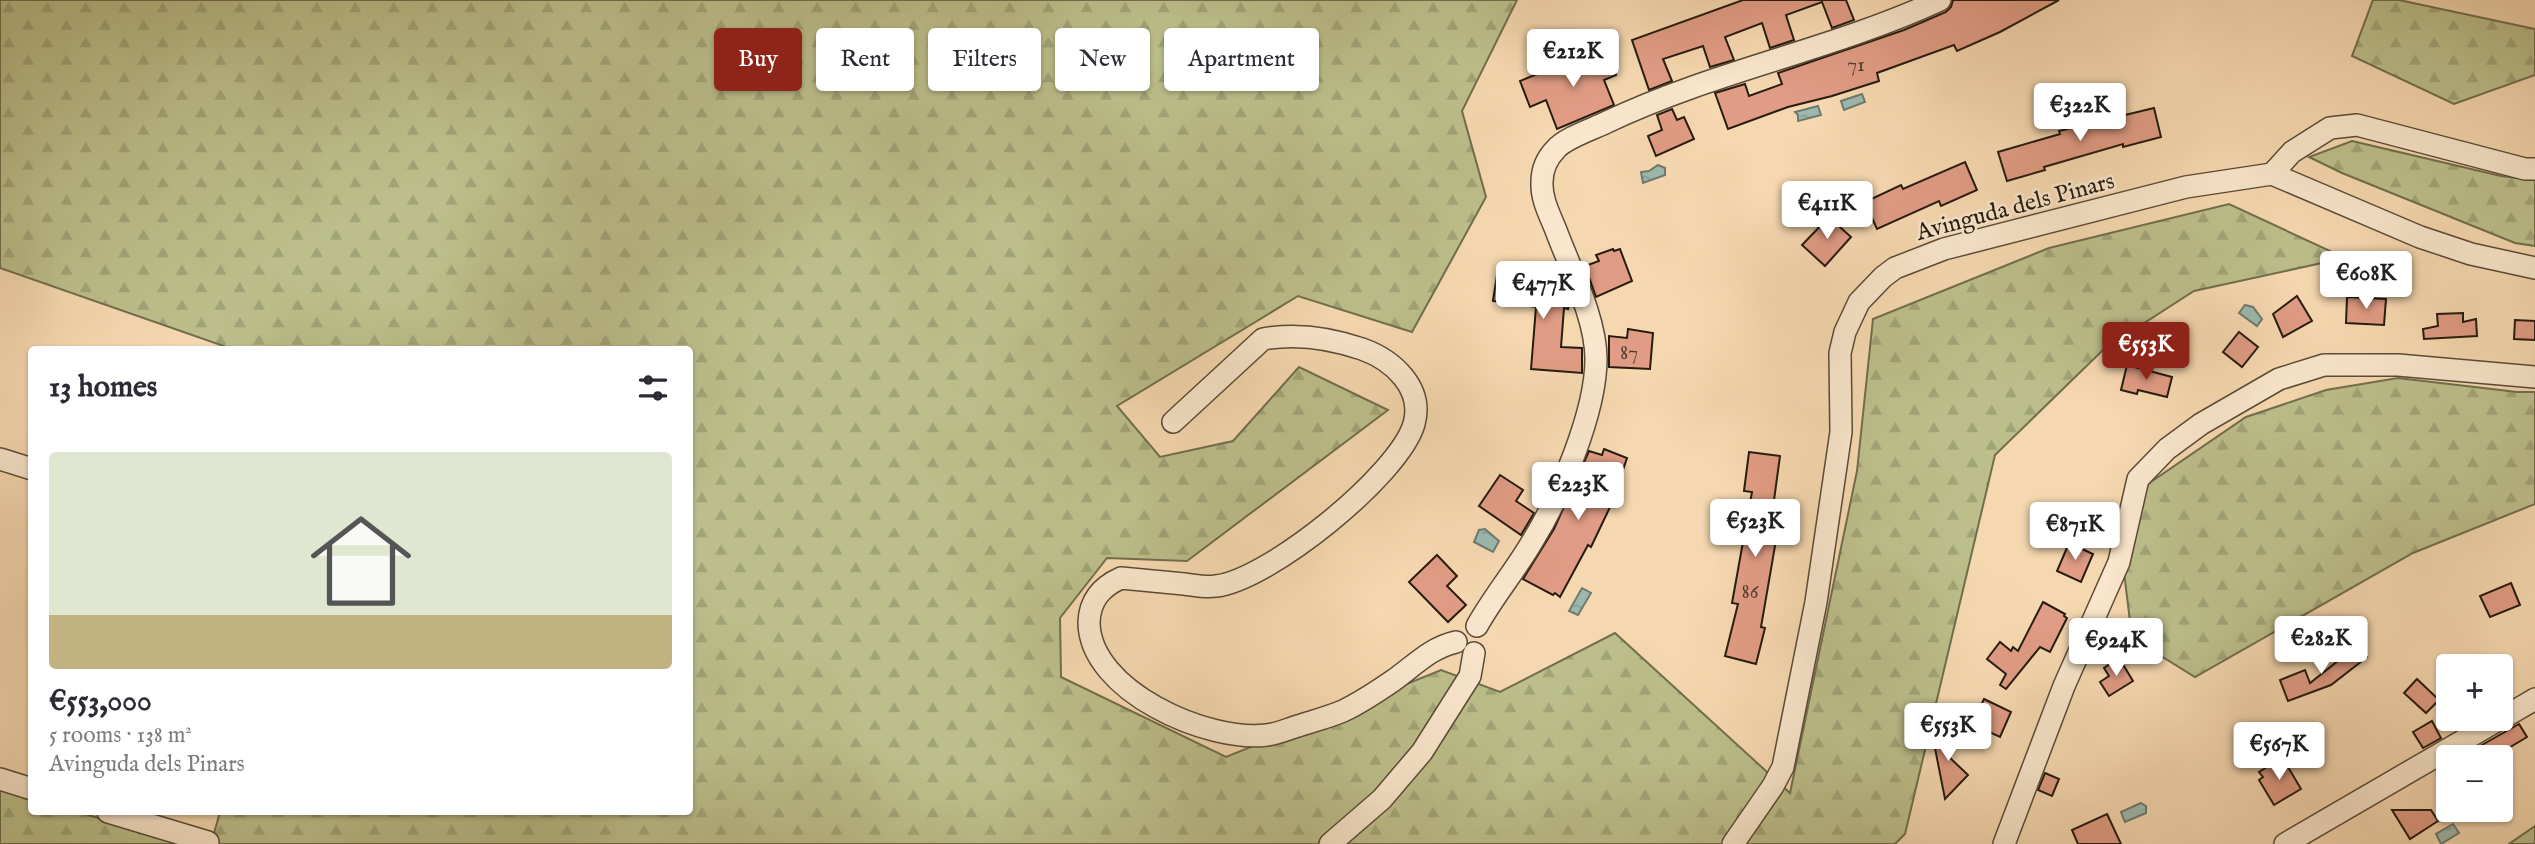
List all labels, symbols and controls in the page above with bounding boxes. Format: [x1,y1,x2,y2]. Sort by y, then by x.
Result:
chip: Buy [714,28,802,91]
chip: Rent [816,28,914,91]
chip: Filters [928,28,1041,91]
chip: New [1055,28,1150,91]
chip: Apartment [1164,28,1319,91]
pin: €212K [1524,29,1622,89]
text: €212K [1543,37,1603,66]
house number: 71 [1847,52,1865,79]
pin: €322K [2031,83,2129,143]
text: €322K [2050,91,2110,120]
street label: Avinguda dels Pinars [1912,166,2118,249]
pin: €411K [1778,182,1876,241]
text: €411K [1798,189,1856,218]
pin: €608K [2317,252,2415,311]
text: €608K [2336,259,2396,288]
pin: €477K [1494,262,1592,321]
text: €477K [1512,269,1574,298]
pin: €553K [2097,322,2195,382]
text: €553K [2118,330,2174,359]
house number: 87 [1620,340,1638,367]
text: 13 homes [49,369,157,407]
icon: filters [634,369,672,407]
pin: €223K [1529,462,1627,522]
text: €223K [1548,470,1608,499]
icon: home [298,498,424,624]
pin: €523K [1706,500,1804,559]
pin: €871K [2026,503,2124,562]
text: €523K [1726,507,1784,536]
text: €871K [2046,510,2104,539]
house number: 86 [1741,579,1760,606]
pin: €282K [2272,616,2370,676]
pin: €924K [2067,618,2165,678]
text: €282K [2291,624,2351,653]
text: €924K [2085,626,2147,655]
map controls [2436,654,2513,822]
button: + [2436,654,2513,731]
text: €553,000 [49,683,152,721]
pin: €553K [1899,704,1997,763]
text: €553K [1920,711,1976,740]
text: 5 rooms · 138 m² [49,721,192,750]
pin: €567K [2230,722,2328,782]
text: €567K [2250,730,2308,759]
button: − [2436,745,2513,822]
text: Avinguda dels Pinars [49,750,245,779]

